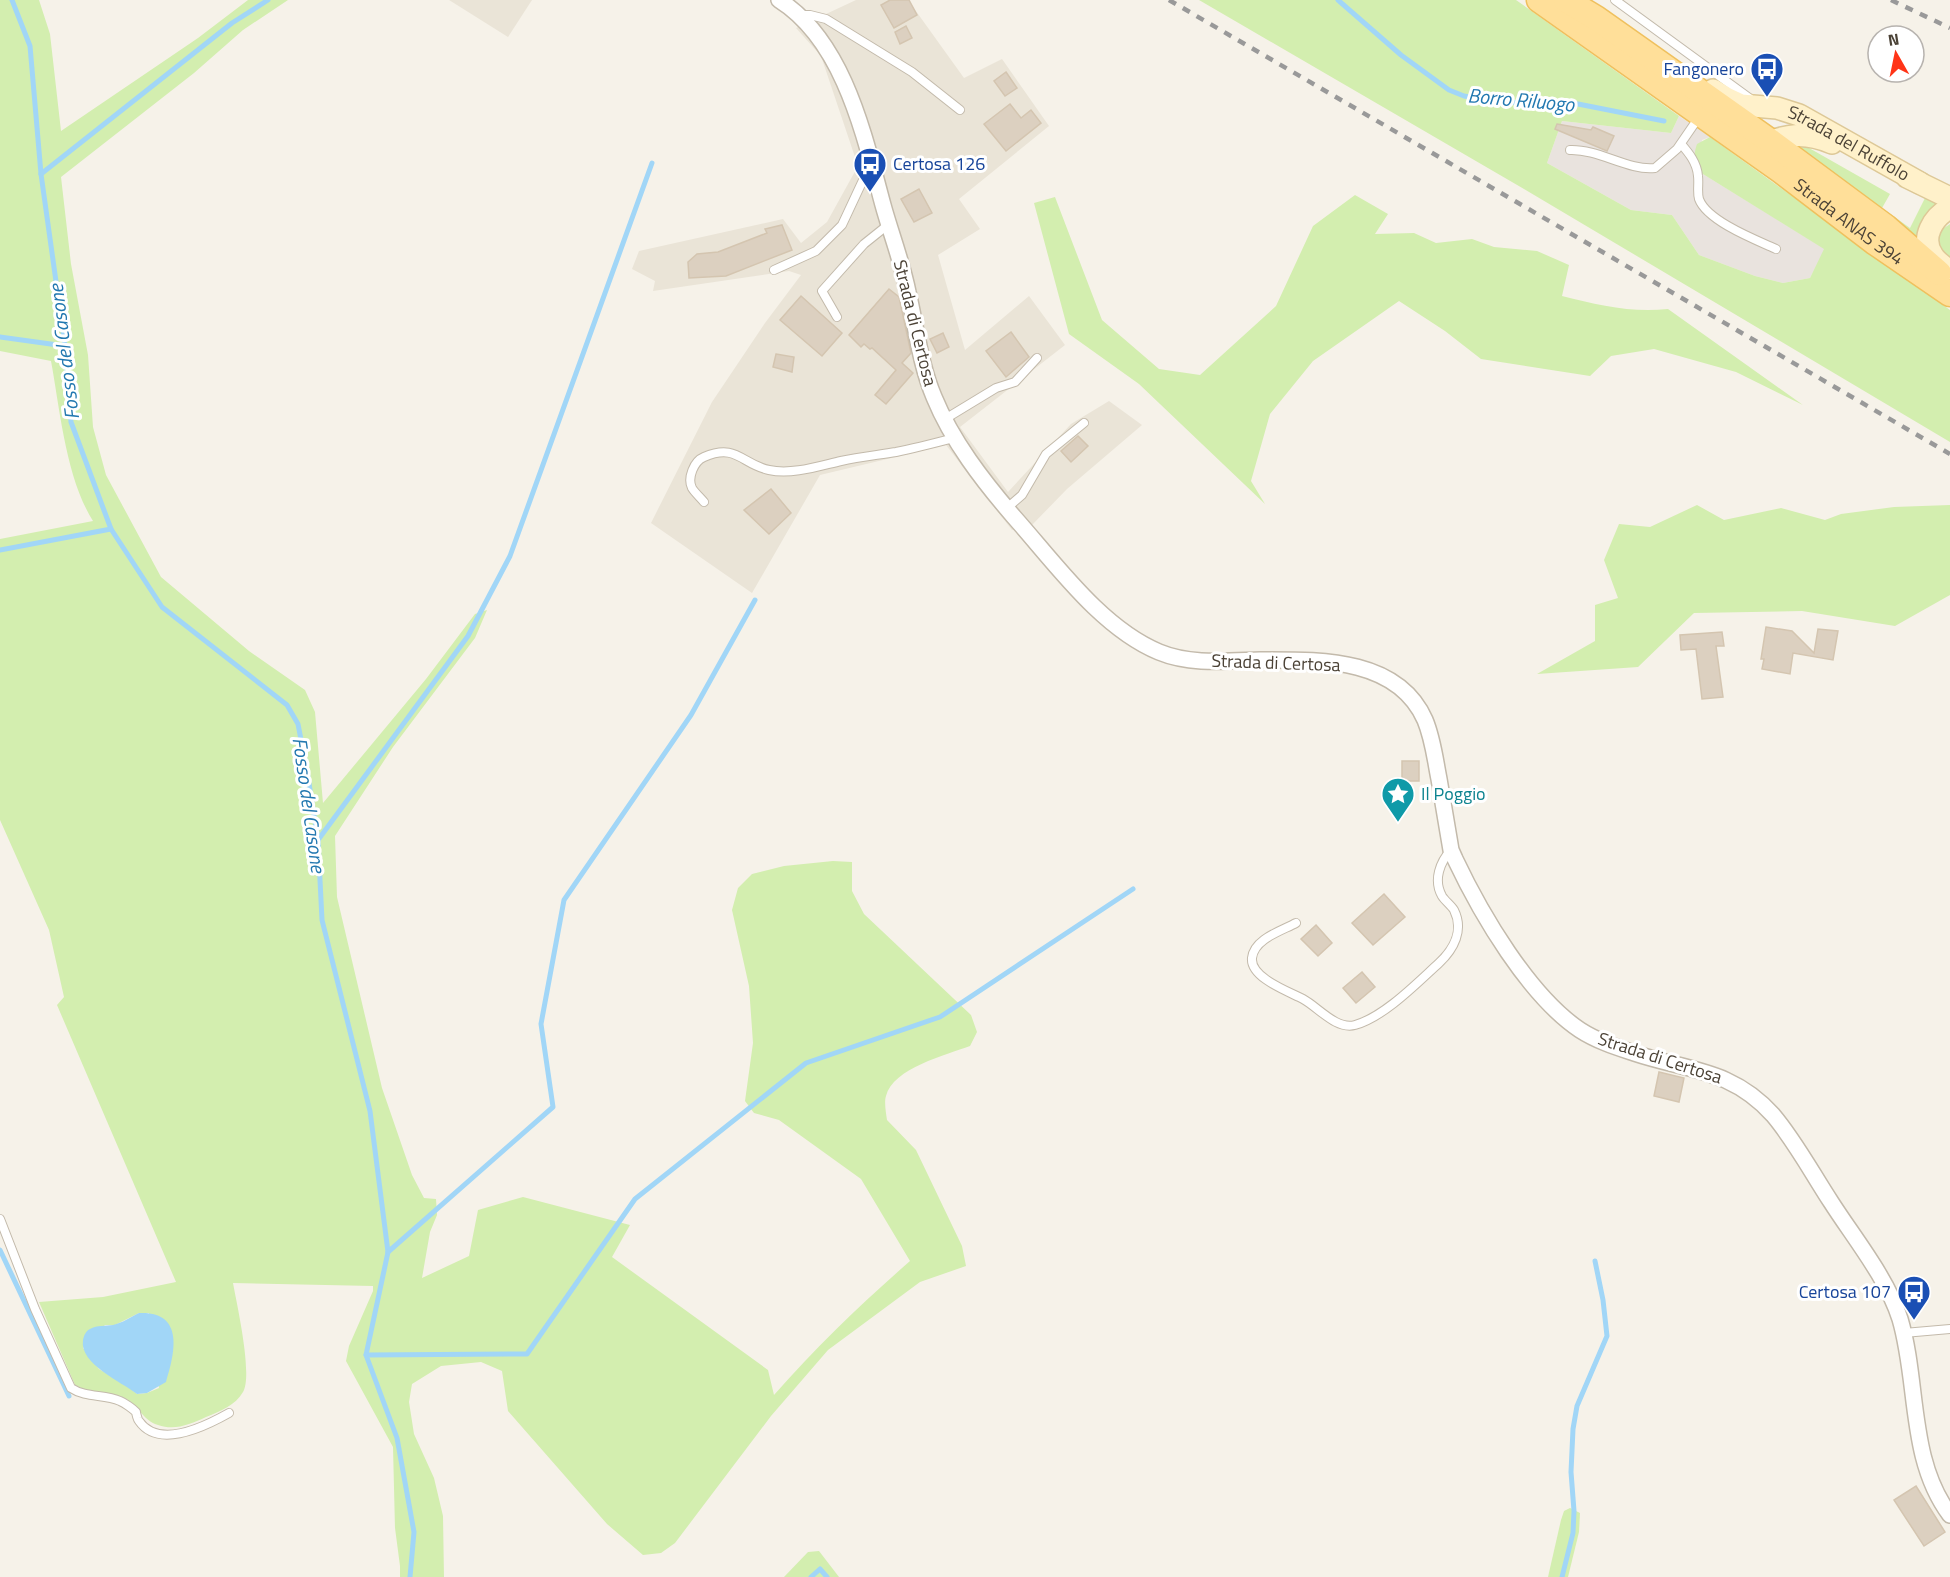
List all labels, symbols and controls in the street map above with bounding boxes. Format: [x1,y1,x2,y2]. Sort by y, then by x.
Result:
north arrow [1866,24,1926,84]
text: N [1886,26,1901,52]
bus stop icon: Fangonero [1749,51,1785,98]
place label: Fangonero [1663,55,1744,82]
water label: Borro Riluogo [1466,79,1577,120]
street label: Strada del Ruffolo [1785,98,1915,188]
bus stop icon: Certosa 126 [852,146,888,193]
place label: Certosa 126 [893,150,985,177]
street label: Strada ANAS 394 [1788,171,1909,272]
street label: Strada di Certosa [887,257,944,389]
water label: Fosso del Casone [40,281,87,422]
street label: Strada di Certosa [1211,647,1341,678]
water label: Fosso del Casone [285,735,335,876]
place icon: Il Poggio [1380,776,1416,823]
place label: Il Poggio [1421,780,1486,807]
street label: Strada di Certosa [1595,1025,1726,1090]
bus stop icon: Certosa 107 [1896,1274,1932,1321]
place label: Certosa 107 [1799,1278,1891,1305]

